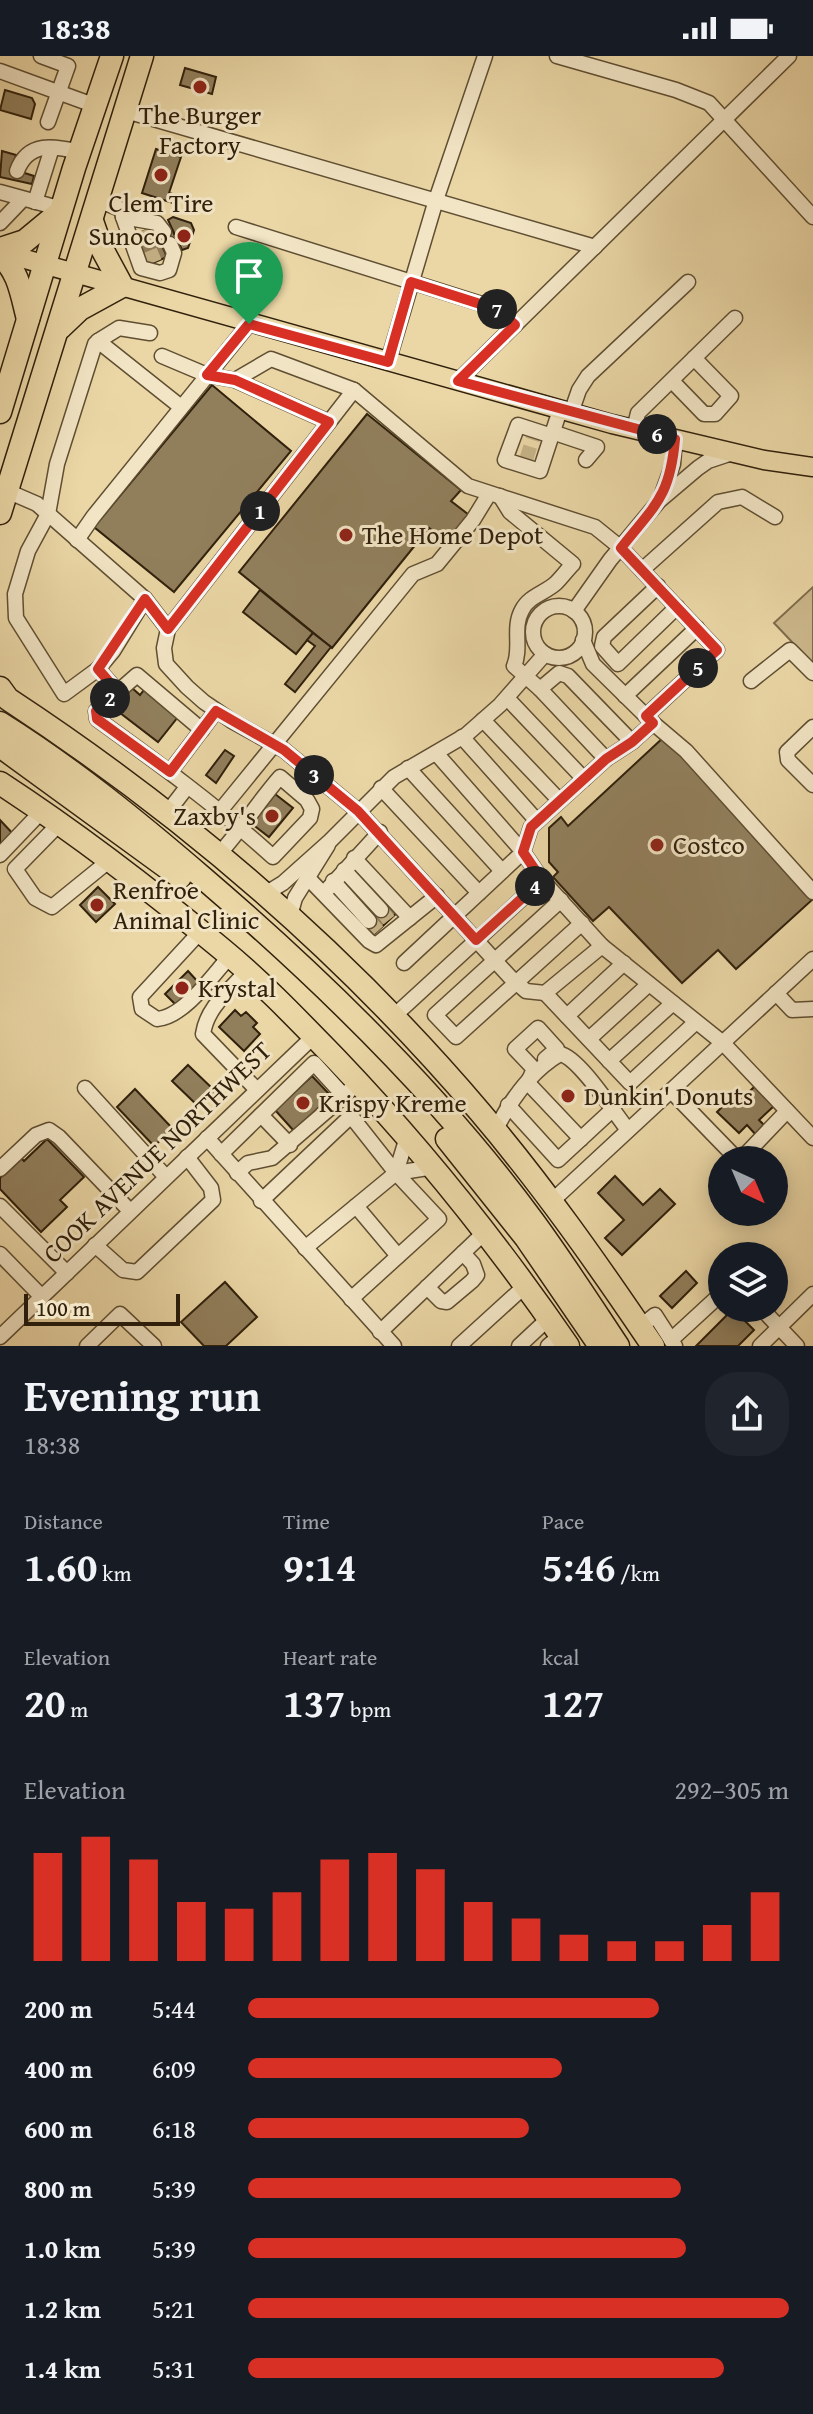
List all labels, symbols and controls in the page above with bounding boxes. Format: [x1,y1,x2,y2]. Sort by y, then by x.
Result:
text: 18:38 [40,6,111,50]
marker: The Burger Factory [191,78,209,96]
place label: The Burger Factory [139,95,262,164]
marker: Clem Tire [152,166,170,184]
place label: Clem Tire [109,183,214,222]
place label: Sunoco [89,216,168,255]
marker: Sunoco [175,227,193,245]
pin [215,242,283,324]
icon: arrive [227,254,271,298]
pin: 7 [477,289,517,329]
text: 7 [491,293,503,325]
pin: 6 [637,414,677,454]
text: 6 [651,418,663,450]
pin: 1 [240,491,280,531]
text: 1 [254,495,266,527]
place label: The Home Depot [362,515,543,554]
marker: The Home Depot [337,526,355,544]
pin: 5 [678,648,718,688]
text: 5 [692,652,704,684]
pin: 2 [90,678,130,718]
text: 2 [104,682,116,714]
pin: 3 [294,755,334,795]
text: 3 [308,759,320,791]
place label: Zaxby's [173,796,256,835]
marker: Zaxby's [263,807,281,825]
place label: Costco [673,825,745,864]
marker: Costco [648,836,666,854]
pin: 4 [515,866,555,906]
place label: Renfroe Animal Clinic [113,870,259,939]
text: 4 [529,870,541,902]
marker: Renfroe Animal Clinic [88,896,106,914]
place label: Krystal [198,968,276,1007]
marker: Krystal [173,979,191,997]
street label: COOK AVENUE NORTHWEST [33,1031,280,1272]
place label: Dunkin' Donuts [584,1076,753,1115]
place label: Krispy Kreme [319,1083,467,1122]
marker: Dunkin' Donuts [559,1087,577,1105]
marker: Krispy Kreme [294,1094,312,1112]
north arrow [708,1146,788,1226]
map controls [708,1146,788,1322]
button: layers [708,1242,788,1322]
scale bar [24,1290,180,1326]
text: 100 m [36,1292,91,1324]
text: Evening run [24,1363,261,1427]
button: share [705,1372,789,1456]
text: 18:38 [24,1425,80,1464]
text: Distance [24,1505,103,1537]
text: Time [283,1505,330,1537]
text: Pace [542,1505,584,1537]
text: 1.60 [24,1537,97,1596]
text: 9:14 [283,1537,356,1596]
text: 5:46 [542,1537,615,1596]
text: km [97,1557,131,1589]
text: /km [615,1557,660,1589]
text: Elevation [24,1641,110,1673]
text: Heart rate [283,1641,377,1673]
text: kcal [542,1641,580,1673]
text: 20 [24,1673,65,1732]
text: 137 [283,1673,345,1732]
text: 127 [542,1673,604,1732]
text: m [65,1693,88,1725]
text: bpm [345,1693,391,1725]
text: Elevation [24,1770,126,1809]
text: 292–305 m [675,1770,789,1809]
text: 200 m [24,1989,92,2028]
text: 5:44 [152,1989,196,2028]
text: 400 m [24,2049,92,2088]
text: 6:09 [152,2049,196,2088]
text: 600 m [24,2109,92,2148]
text: 6:18 [152,2109,196,2148]
text: 800 m [24,2169,92,2208]
text: 5:39 [152,2169,196,2208]
text: 1.0 km [24,2229,101,2268]
text: 5:39 [152,2229,196,2268]
text: 1.2 km [24,2289,101,2328]
text: 5:21 [152,2289,196,2328]
text: 1.4 km [24,2349,101,2388]
text: 5:31 [152,2349,196,2388]

